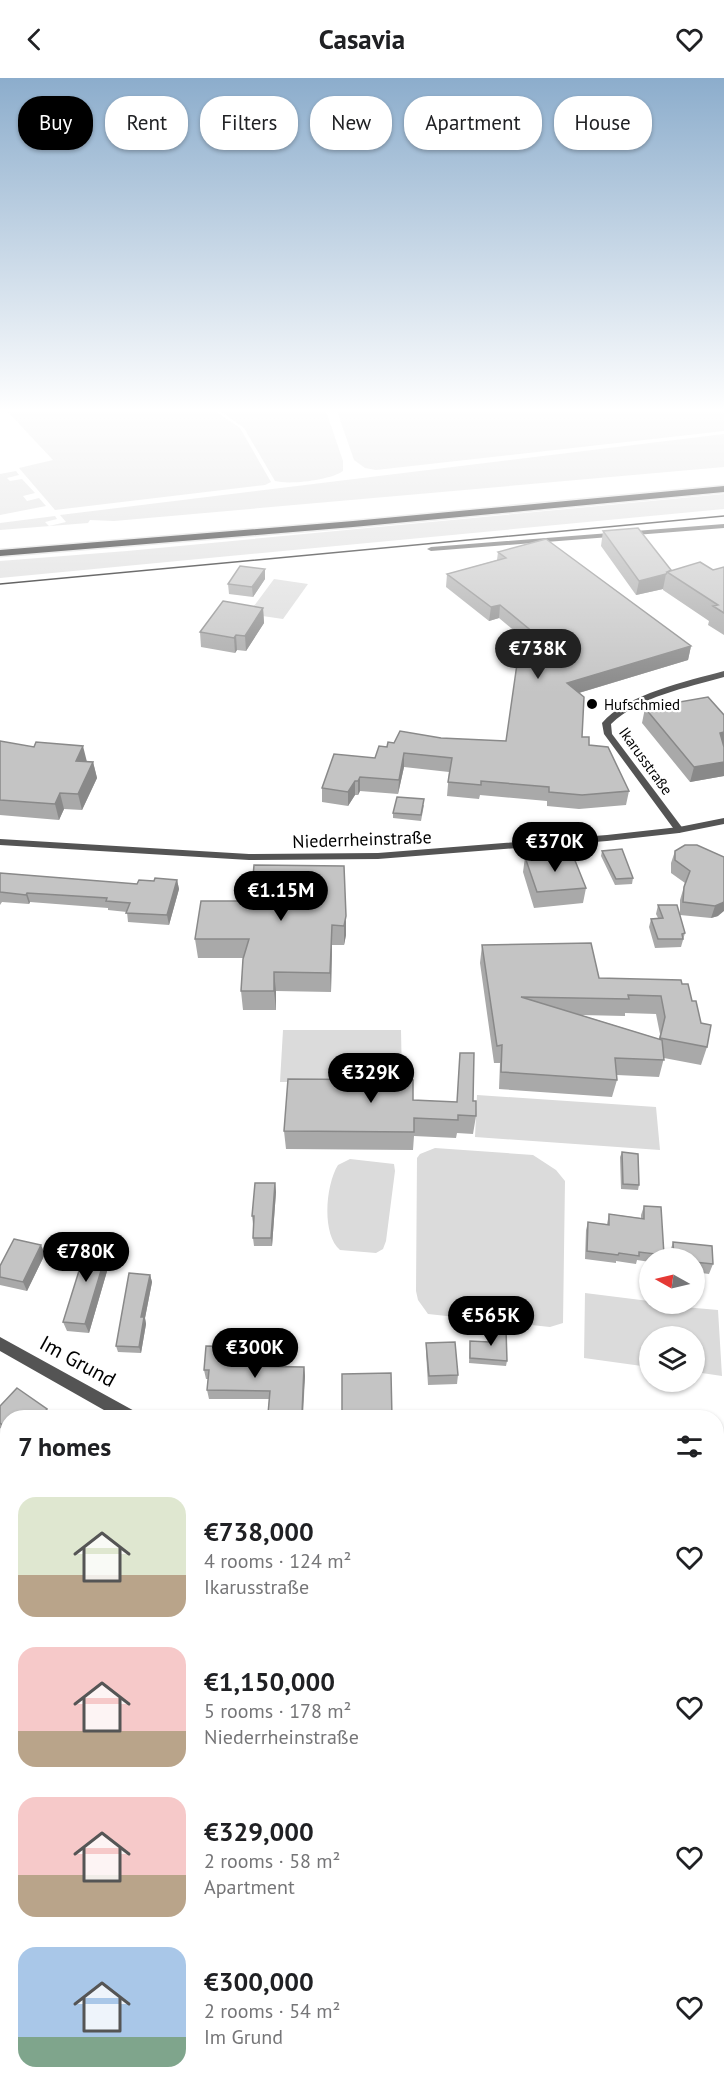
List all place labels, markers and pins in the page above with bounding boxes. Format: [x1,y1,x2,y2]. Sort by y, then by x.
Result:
pin: €738K [496,629,580,680]
place label: Hufschmied [604,695,680,714]
marker: Hufschmied [585,697,599,711]
pin: €370K [513,822,597,873]
pin: €1.15M [232,871,330,922]
pin: €329K [329,1053,413,1104]
pin: €780K [44,1232,128,1283]
pin: €565K [449,1296,533,1347]
pin: €300K [213,1328,297,1379]

